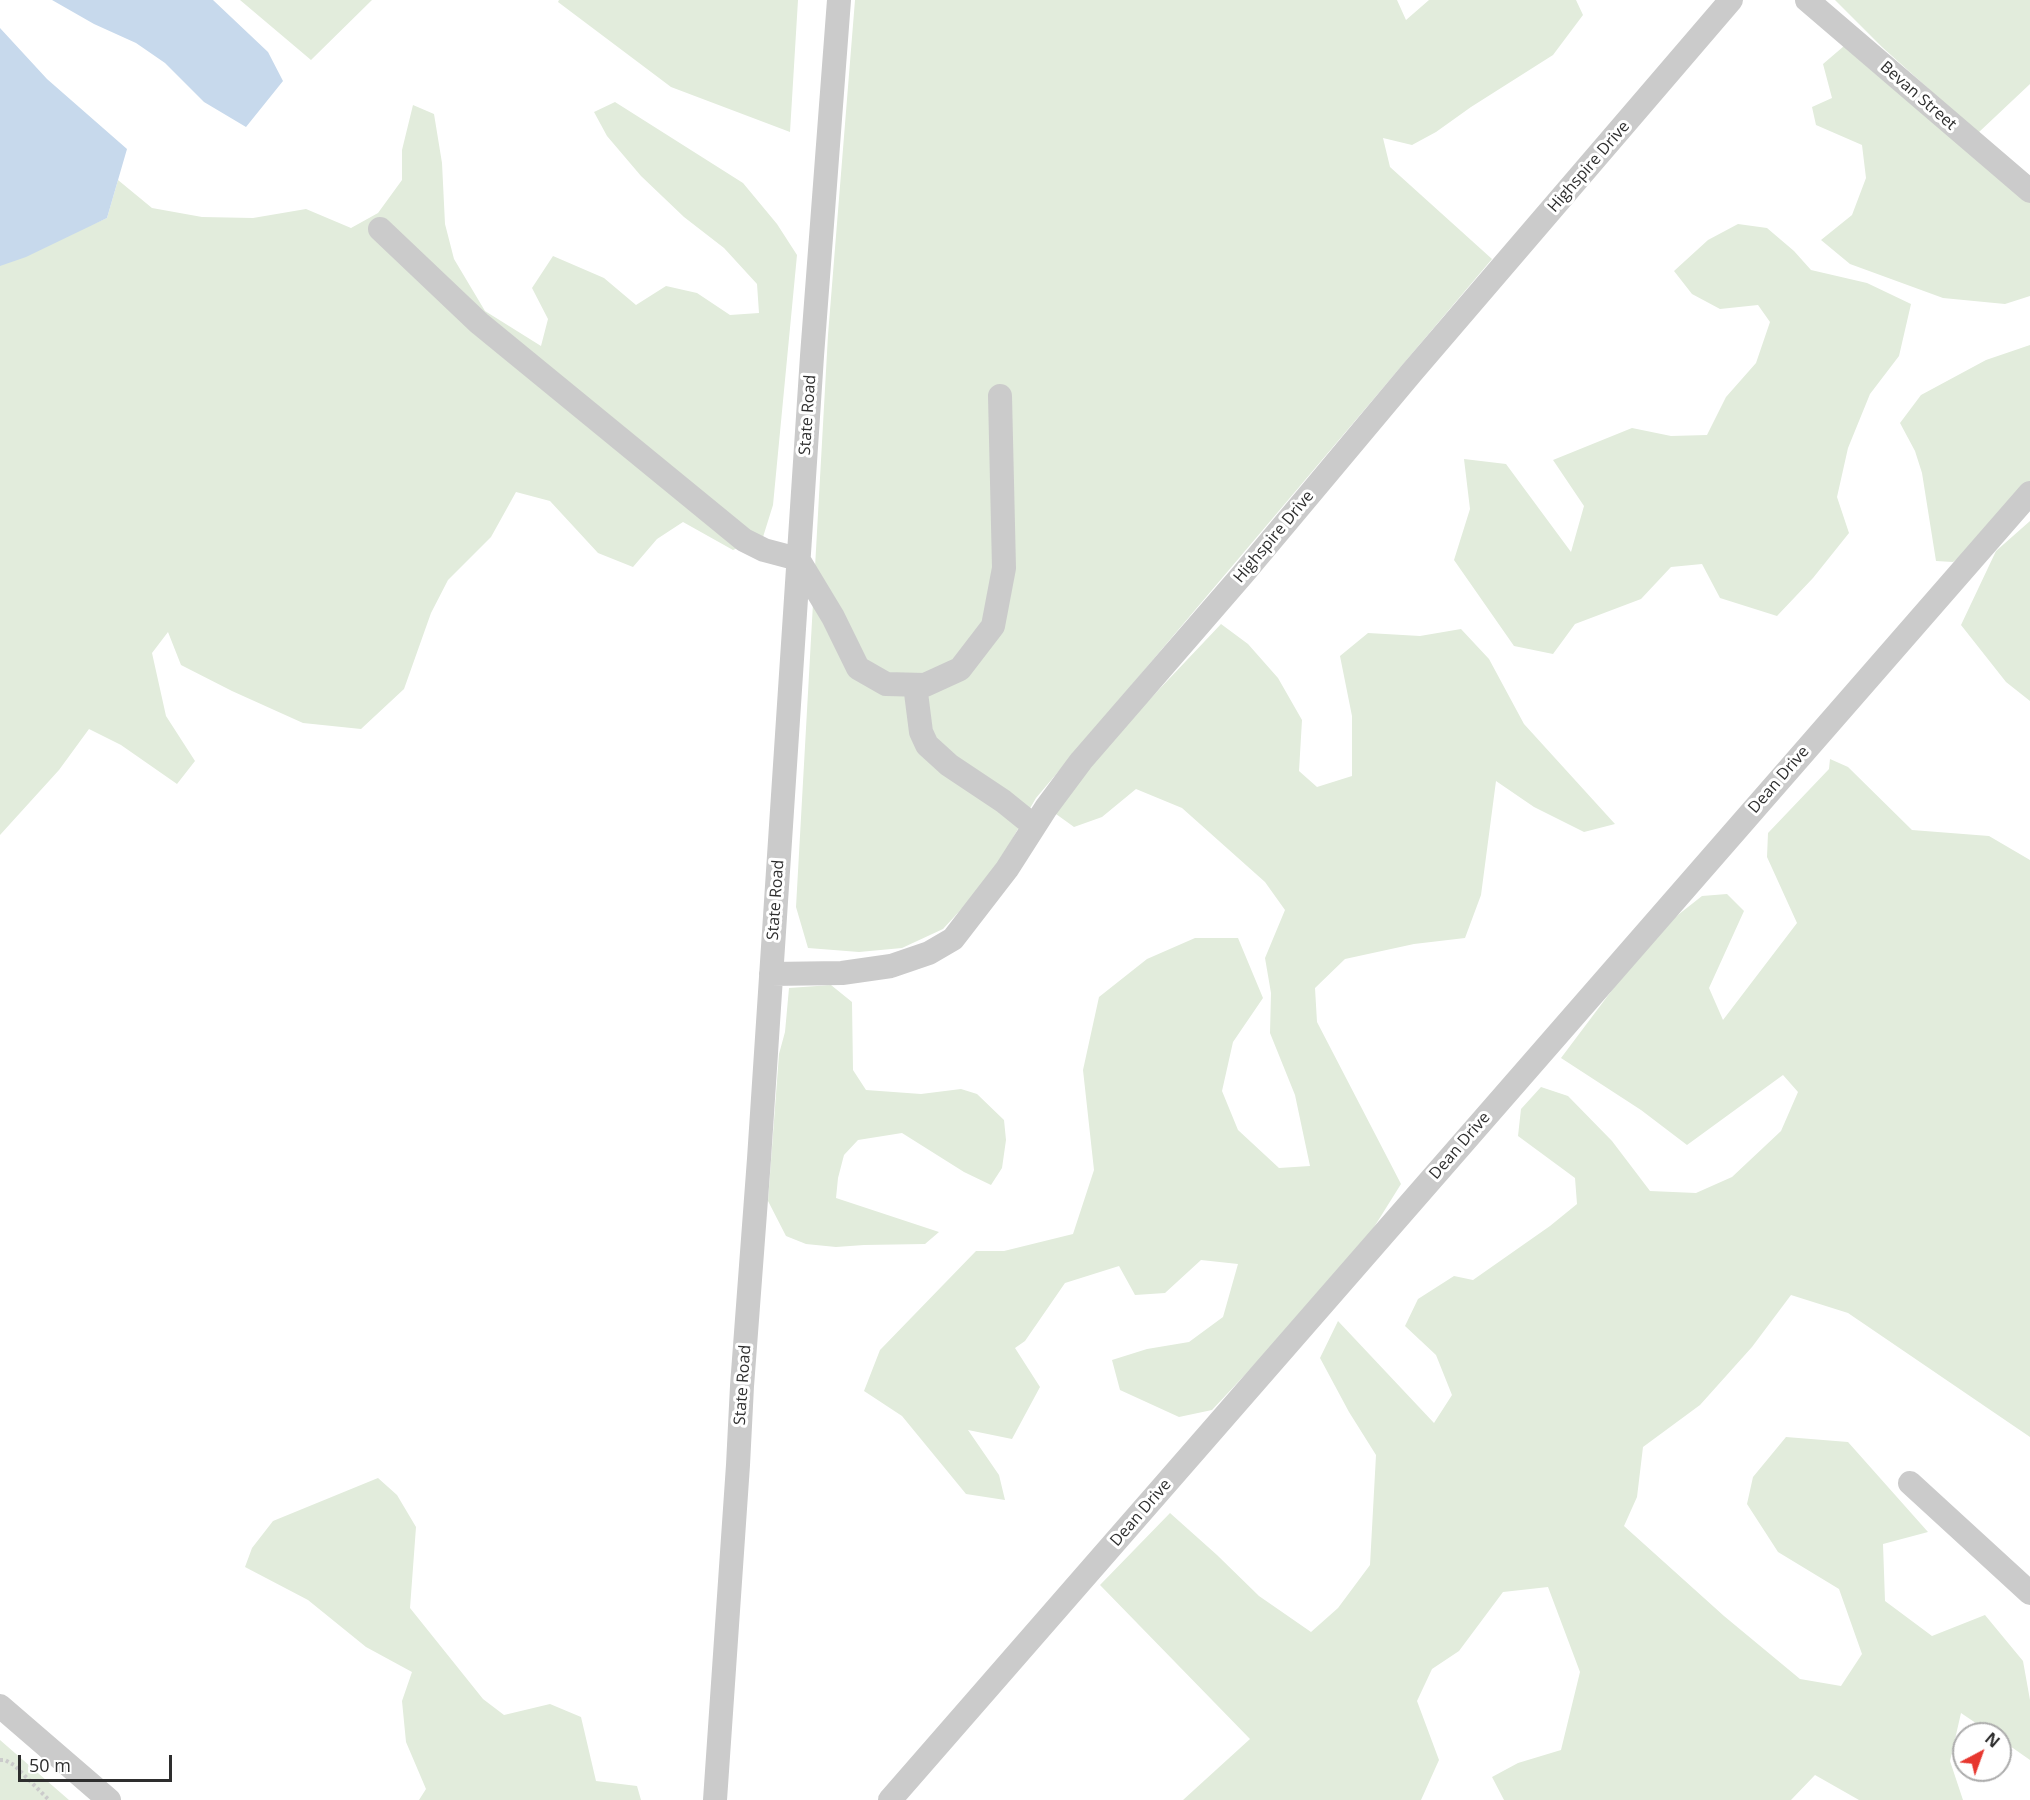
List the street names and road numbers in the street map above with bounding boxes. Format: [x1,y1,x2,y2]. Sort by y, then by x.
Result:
street label: Bevan Street [1876,58,1960,134]
street label: Highspire Drive [1544,117,1634,217]
street label: State Road [796,374,820,456]
street label: Highspire Drive [1230,487,1318,587]
street label: Dean Drive [1745,743,1813,817]
street label: State Road [764,859,788,941]
street label: Dean Drive [1426,1109,1494,1183]
street label: State Road [731,1344,755,1426]
street label: Dean Drive [1107,1476,1175,1550]

